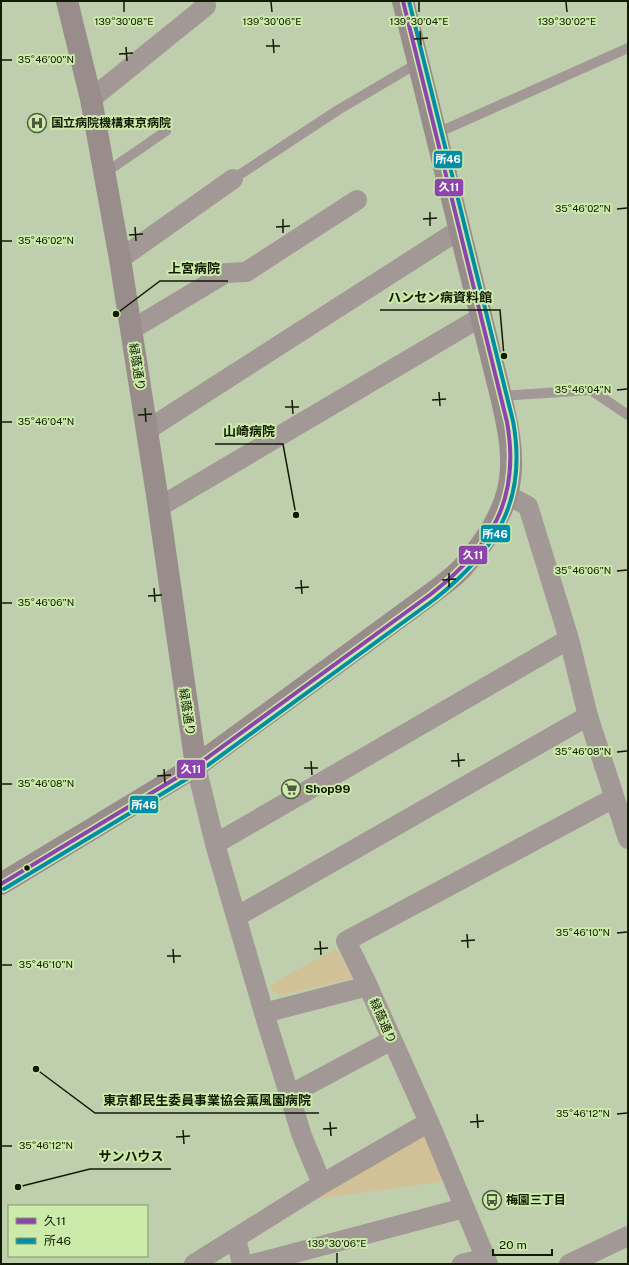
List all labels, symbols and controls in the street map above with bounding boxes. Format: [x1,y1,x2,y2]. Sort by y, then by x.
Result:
text: 139°30'08"E [94,15,154,27]
text: 139°30'06"E [243,15,301,27]
text: 139°30'04"E [390,15,448,27]
text: 139°30'02"E [538,15,596,27]
text: 35°46'00"N [18,53,74,65]
hospital icon: 国立病院機構東京病院 [26,112,48,134]
place label: 国立病院機構東京病院 [51,116,171,130]
line badge: 所46 [433,150,463,169]
text: 所46 [435,153,461,165]
line badge: 久11 [434,178,464,197]
text: 久11 [439,181,459,193]
text: 35°46'02"N [555,202,611,214]
text: 35°46'02"N [18,234,74,246]
callout: 上宮病院 [160,256,228,281]
text: 上宮病院 [168,261,220,276]
callout: ハンセン病資料館 [380,285,500,310]
text: ハンセン病資料館 [388,290,492,305]
street label: 緑蔭通り [126,342,148,392]
text: 35°46'04"N [555,383,611,395]
text: 35°46'04"N [18,415,74,427]
callout: 山崎病院 [215,419,283,444]
text: 山崎病院 [223,424,275,439]
line badge: 所46 [480,524,511,543]
text: 所46 [482,528,508,540]
line badge: 久11 [458,545,488,565]
text: 久11 [463,549,483,561]
text: 35°46'06"N [555,564,611,576]
text: 35°46'06"N [18,596,74,608]
street label: 緑蔭通り [176,687,198,737]
text: 35°46'08"N [555,745,611,757]
line badge: 久11 [176,759,206,779]
text: 久11 [181,763,201,775]
text: 35°46'08"N [18,777,74,789]
supermarket icon: Shop99 [280,778,302,800]
place label: Shop99 [305,782,350,796]
line badge: 所46 [129,795,159,814]
text: 所46 [131,799,157,811]
unlabelled marker [22,863,32,873]
text: 35°46'10"N [556,926,610,938]
text: 35°46'10"N [19,958,73,970]
street label: 緑蔭通り [367,996,399,1046]
callout: 東京都民生委員事業協会薫風園病院 [95,1088,319,1113]
text: 東京都民生委員事業協会薫風園病院 [103,1093,311,1108]
text: 35°46'12"N [556,1107,610,1119]
text: 35°46'12"N [19,1139,73,1151]
callout: サンハウス [90,1144,171,1169]
text: サンハウス [98,1149,164,1164]
bus stop icon: 梅園三丁目 [481,1189,503,1211]
place label: 梅園三丁目 [506,1193,566,1207]
legend [8,1205,148,1257]
text: 久11 [44,1214,66,1228]
scale bar [493,1231,552,1257]
text: 所46 [44,1234,71,1248]
text: 139°30'06"E [308,1237,366,1249]
text: 20 m [499,1238,527,1252]

